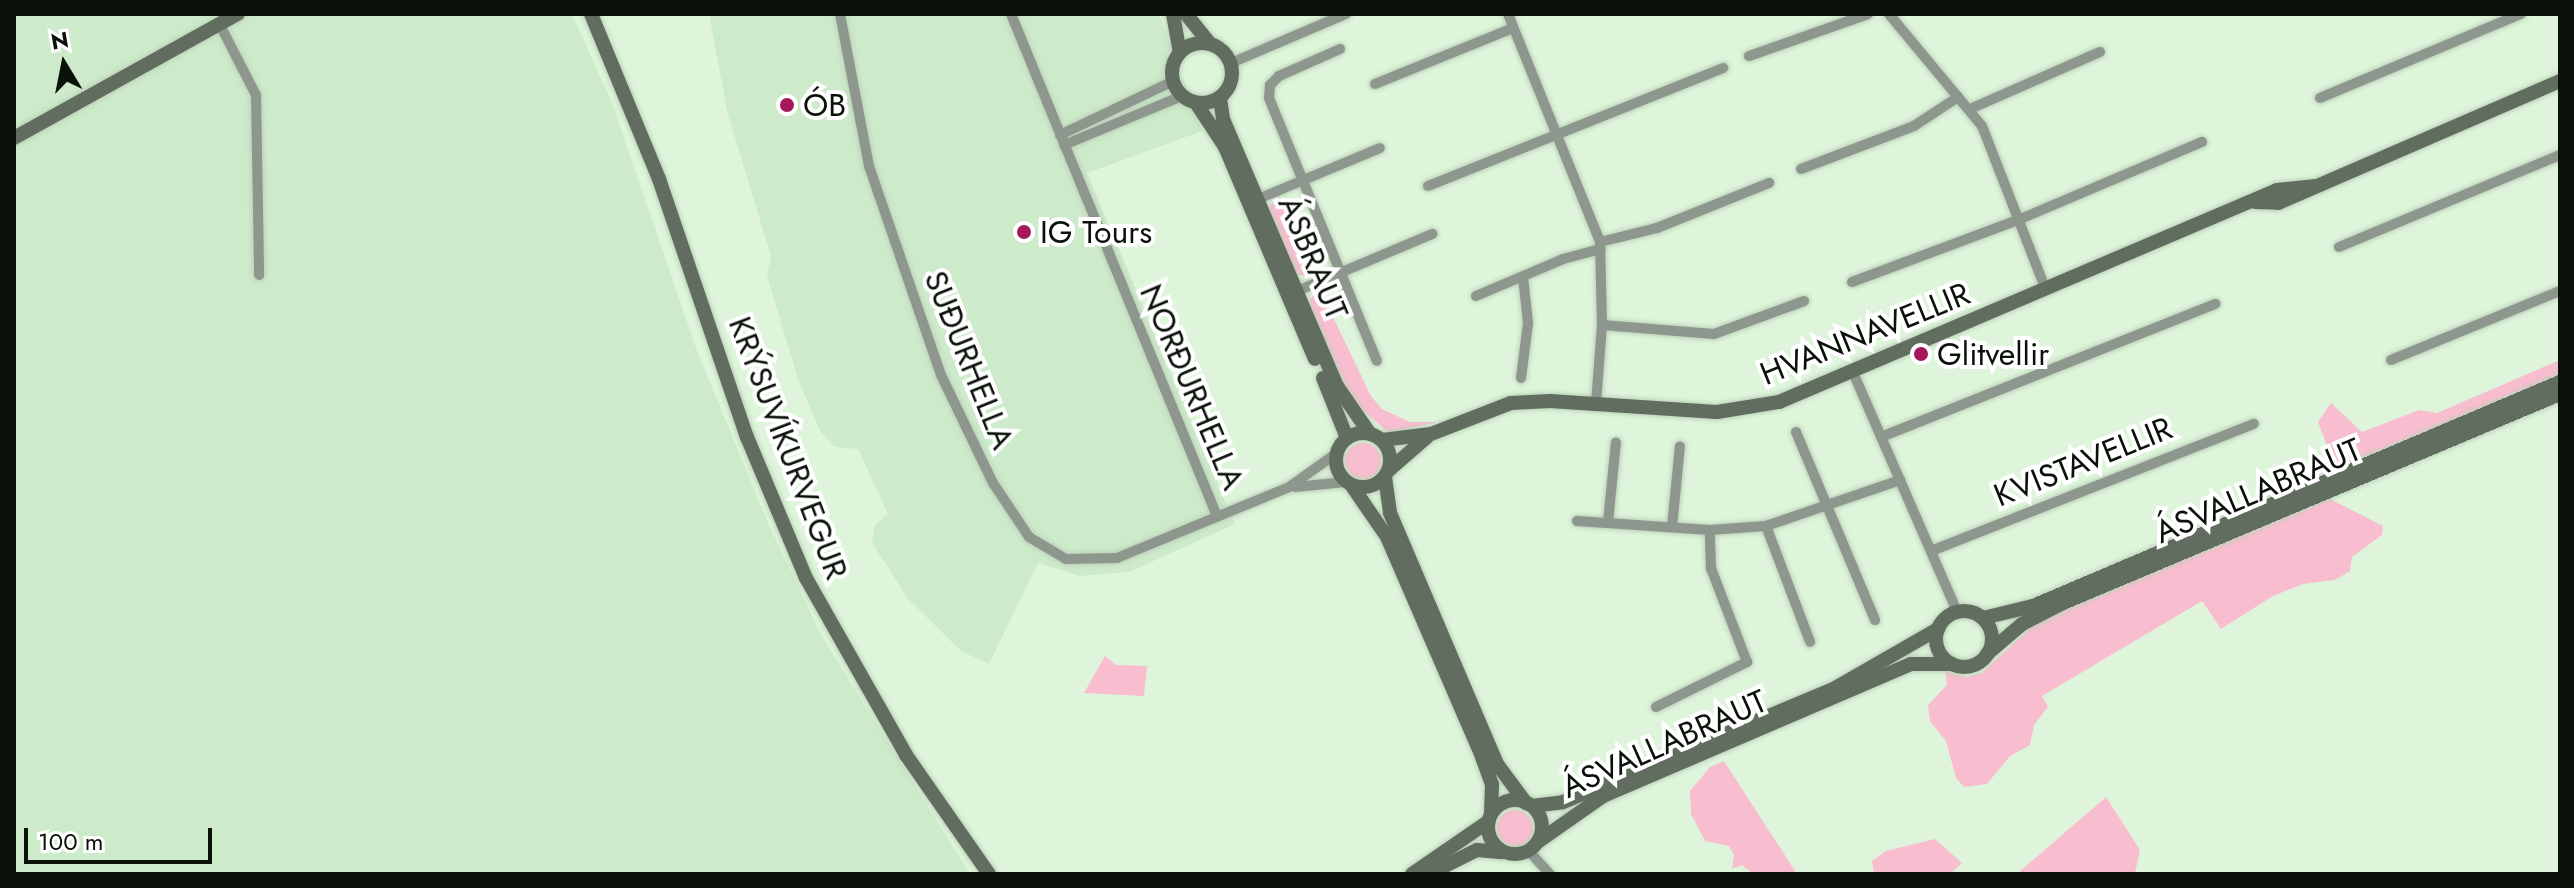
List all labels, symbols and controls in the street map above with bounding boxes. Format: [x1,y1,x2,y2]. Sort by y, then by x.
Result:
text: N [48,23,71,58]
north arrow [24,24,104,104]
place label: ÓB [803,86,846,124]
marker: ÓB [778,96,796,114]
street label: ÁSBRAUT [1270,190,1356,326]
place label: IG Tours [1040,213,1152,251]
marker: IG Tours [1015,223,1033,241]
street label: SUÐURHELLA [916,265,1022,455]
street label: HVANNAVELLIR [1755,274,1975,394]
street label: NORÐURHELLA [1132,279,1252,495]
street label: KRÝSUVÍKURVEGUR [720,311,856,585]
place label: Glitvellir [1937,335,2049,373]
marker: Glitvellir [1912,345,1930,363]
street label: KVISTAVELLIR [1988,409,2178,515]
street label: ÁSVALLABRAUT [2149,430,2367,552]
street label: ÁSVALLABRAUT [1556,682,1772,806]
scale bar [28,812,216,862]
text: 100 m [38,824,104,859]

